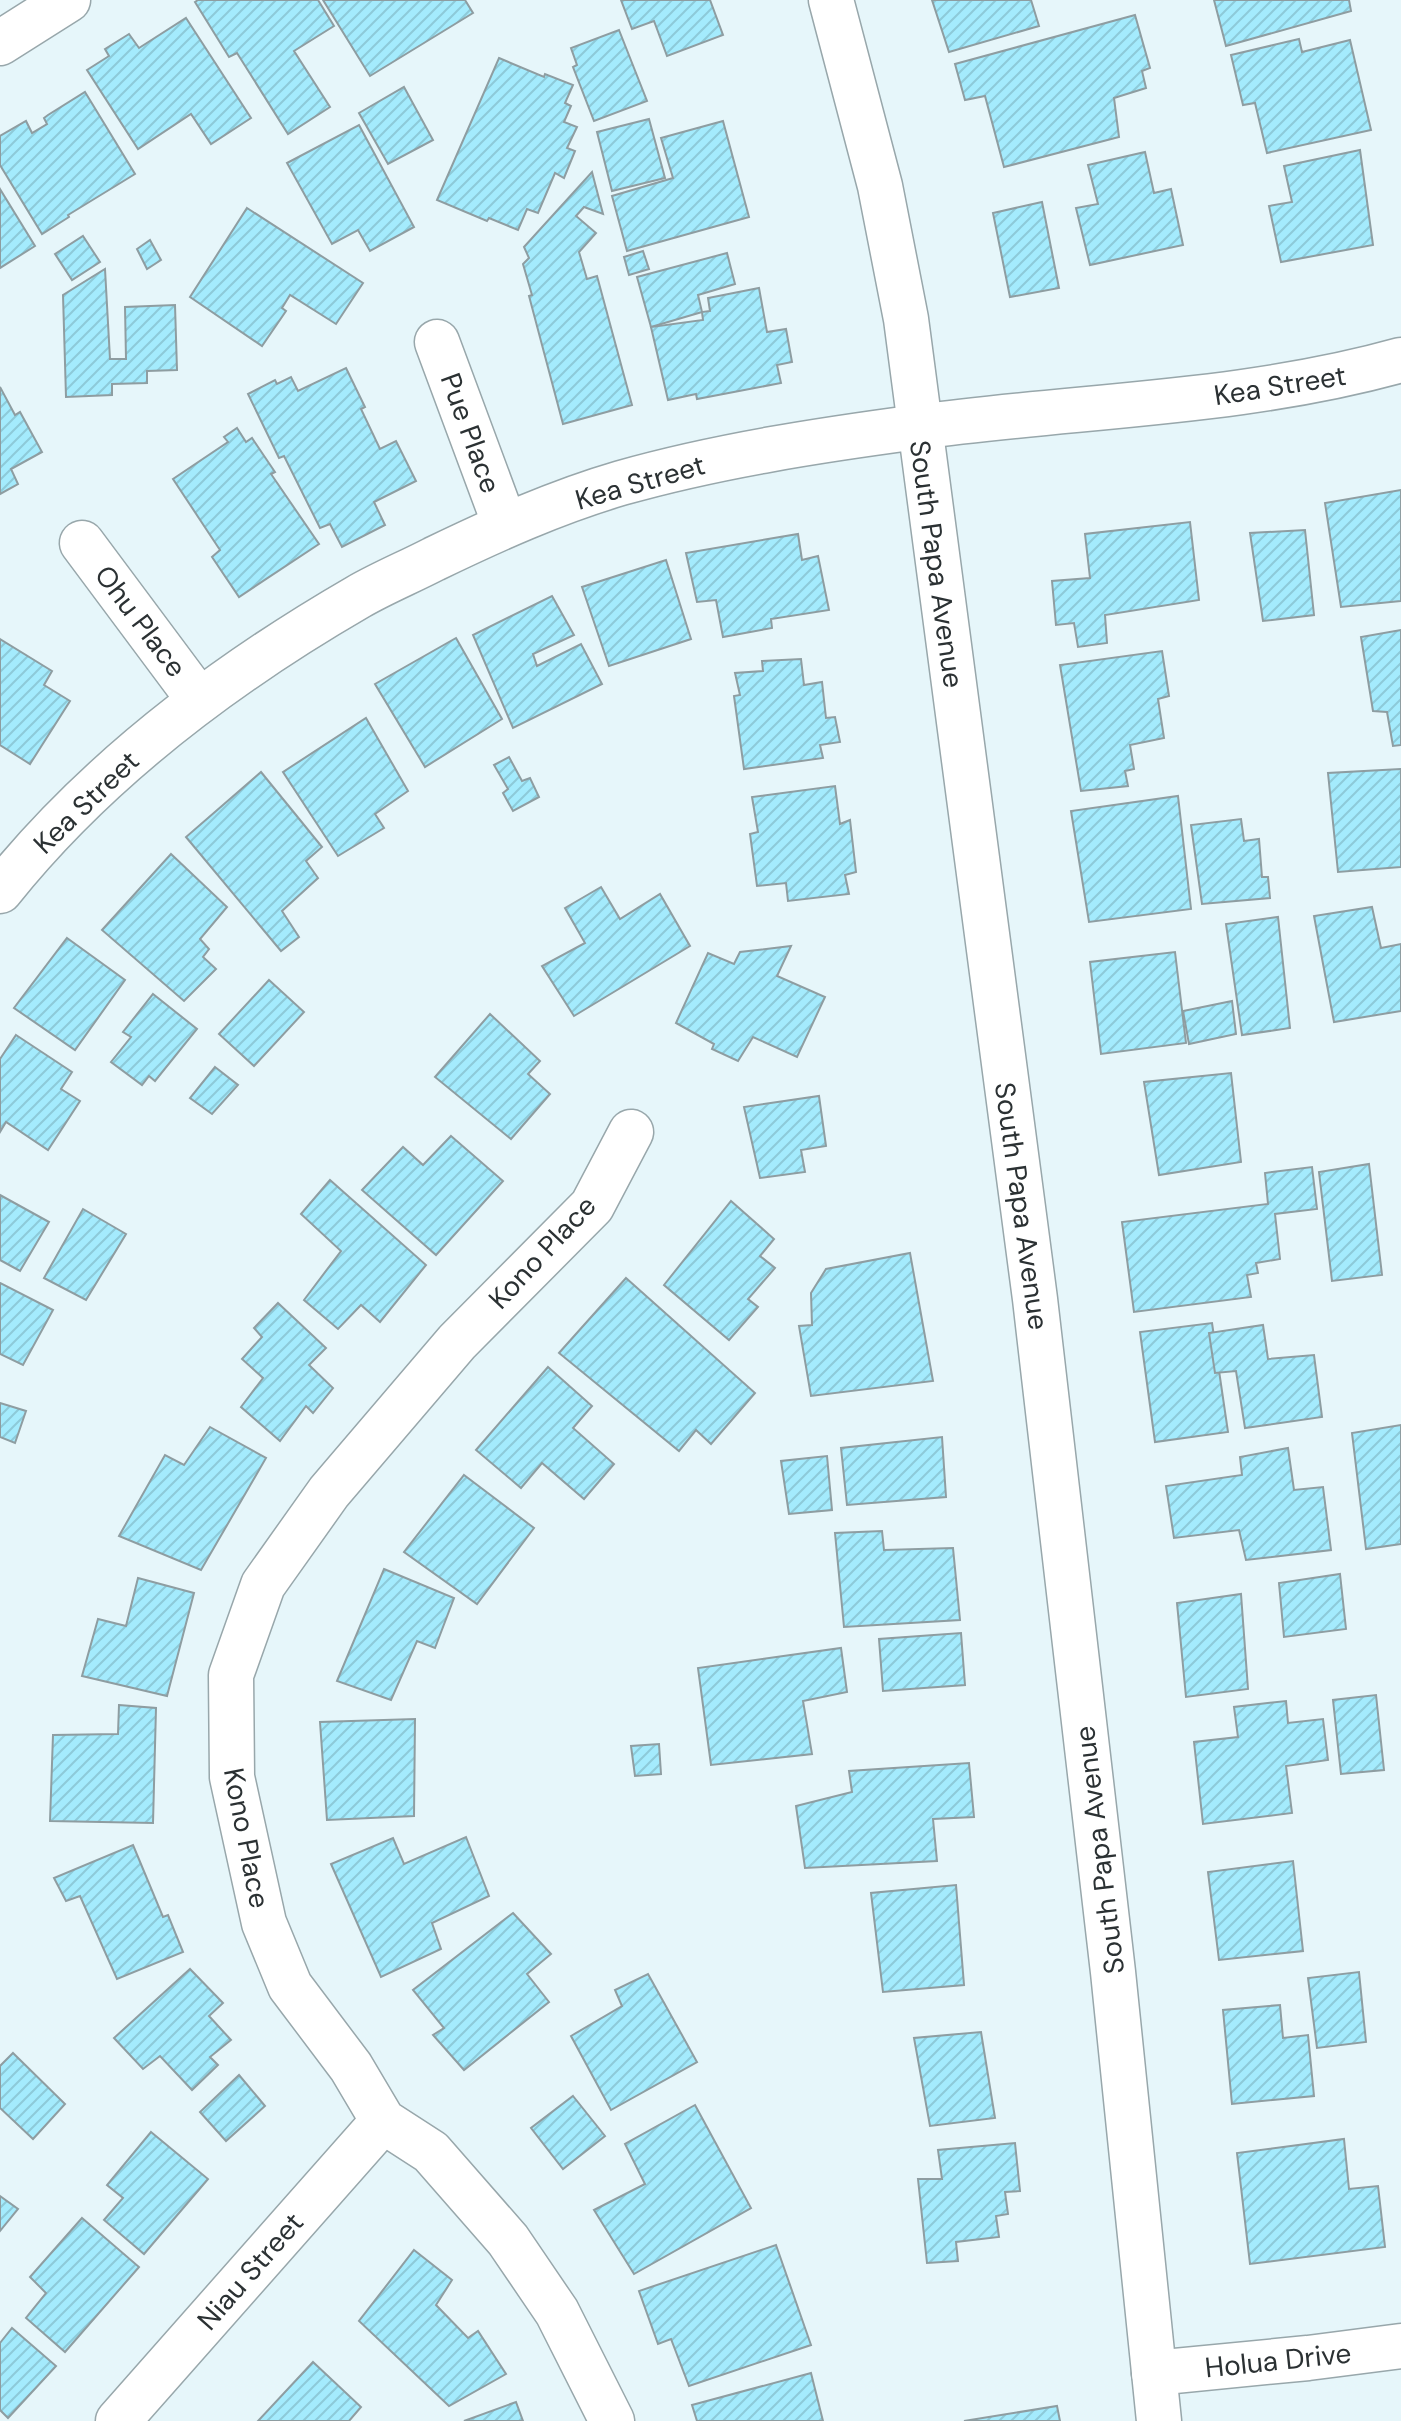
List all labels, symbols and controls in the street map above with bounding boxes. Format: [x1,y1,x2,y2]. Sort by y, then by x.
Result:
street label: Kea Street [1211,357,1349,414]
street label: Pue Place [432,368,509,498]
street label: South Papa Avenue [901,438,972,690]
street label: Kea Street [571,446,709,519]
street label: Ohu Place [86,558,195,685]
street label: Kea Street [26,743,147,862]
street label: South Papa Avenue [986,1080,1057,1332]
street label: Kono Place [480,1188,604,1317]
street label: South Papa Avenue [1066,1724,1133,1976]
street label: Kono Place [215,1765,278,1911]
street label: Niau Street [189,2205,312,2338]
street label: Holua Drive [1203,2334,1353,2387]

